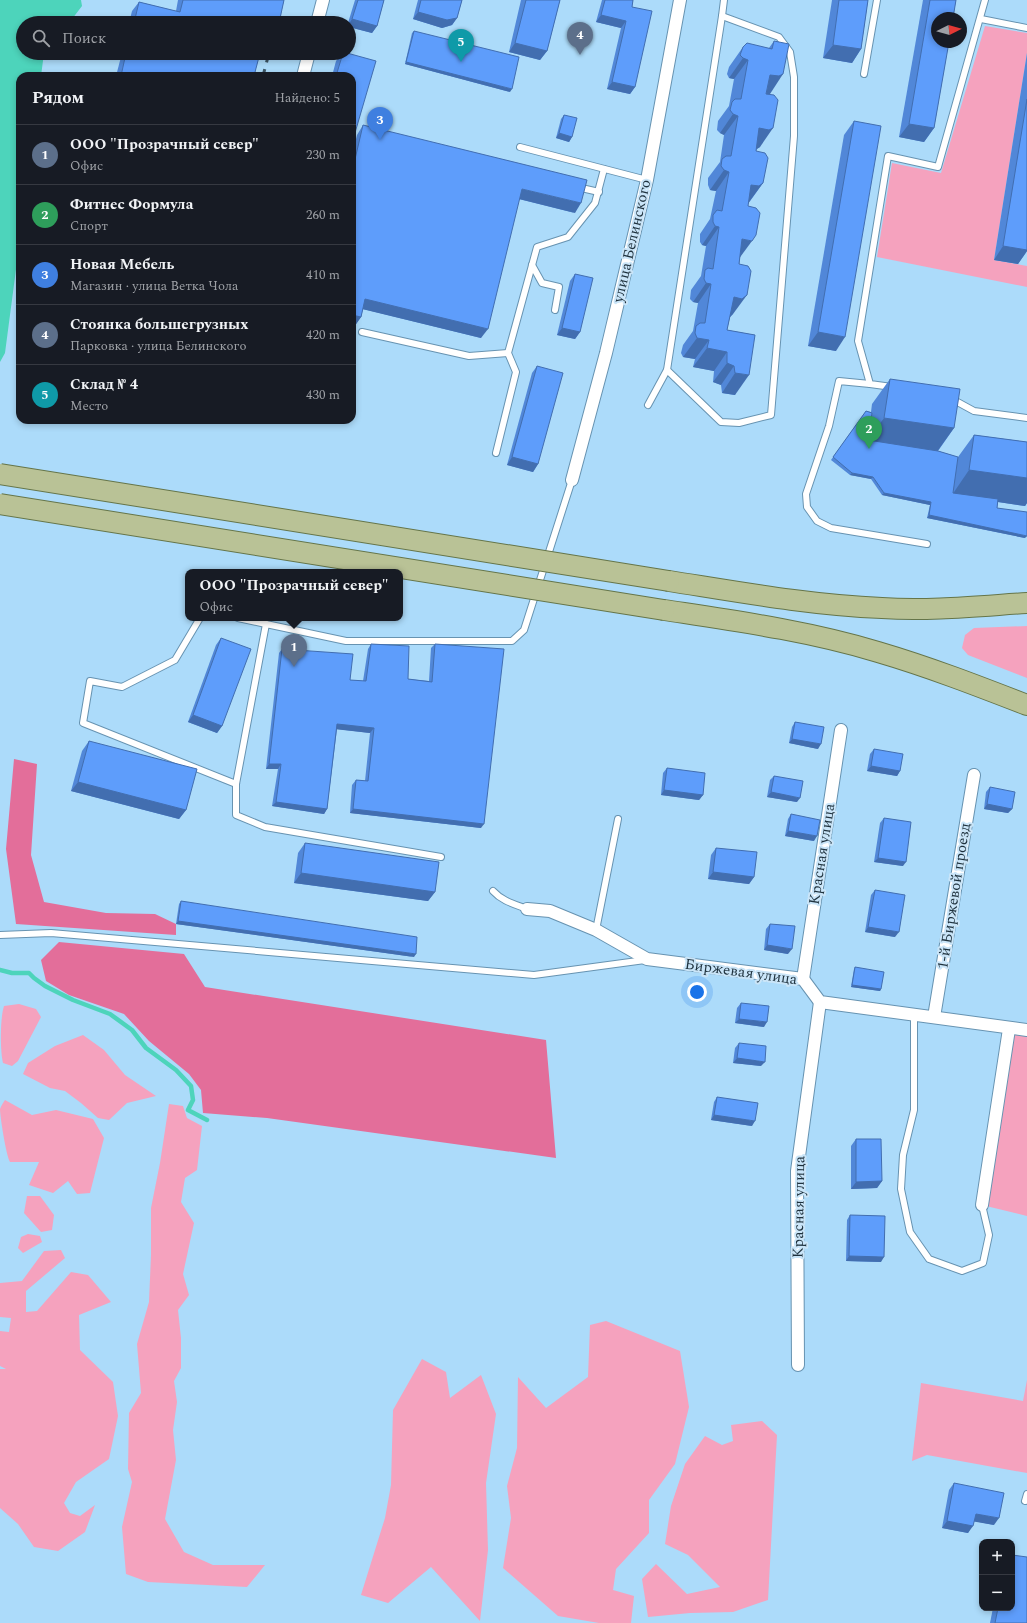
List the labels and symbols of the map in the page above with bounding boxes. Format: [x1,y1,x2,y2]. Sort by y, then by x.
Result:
north arrow [931,12,967,48]
pin: 4 [567,22,593,55]
pin: 5 [448,29,474,62]
pin: 3 [367,107,393,140]
street label: улица Белинского [606,177,657,306]
pin: 2 [856,416,882,449]
pin: 1 [281,634,307,667]
street label: Красная улица [803,801,841,906]
street label: 1-й Биржевой проезд [931,821,977,971]
street label: Биржевая улица [683,953,799,991]
your location [687,982,707,1002]
street label: Красная улица [787,1155,811,1258]

